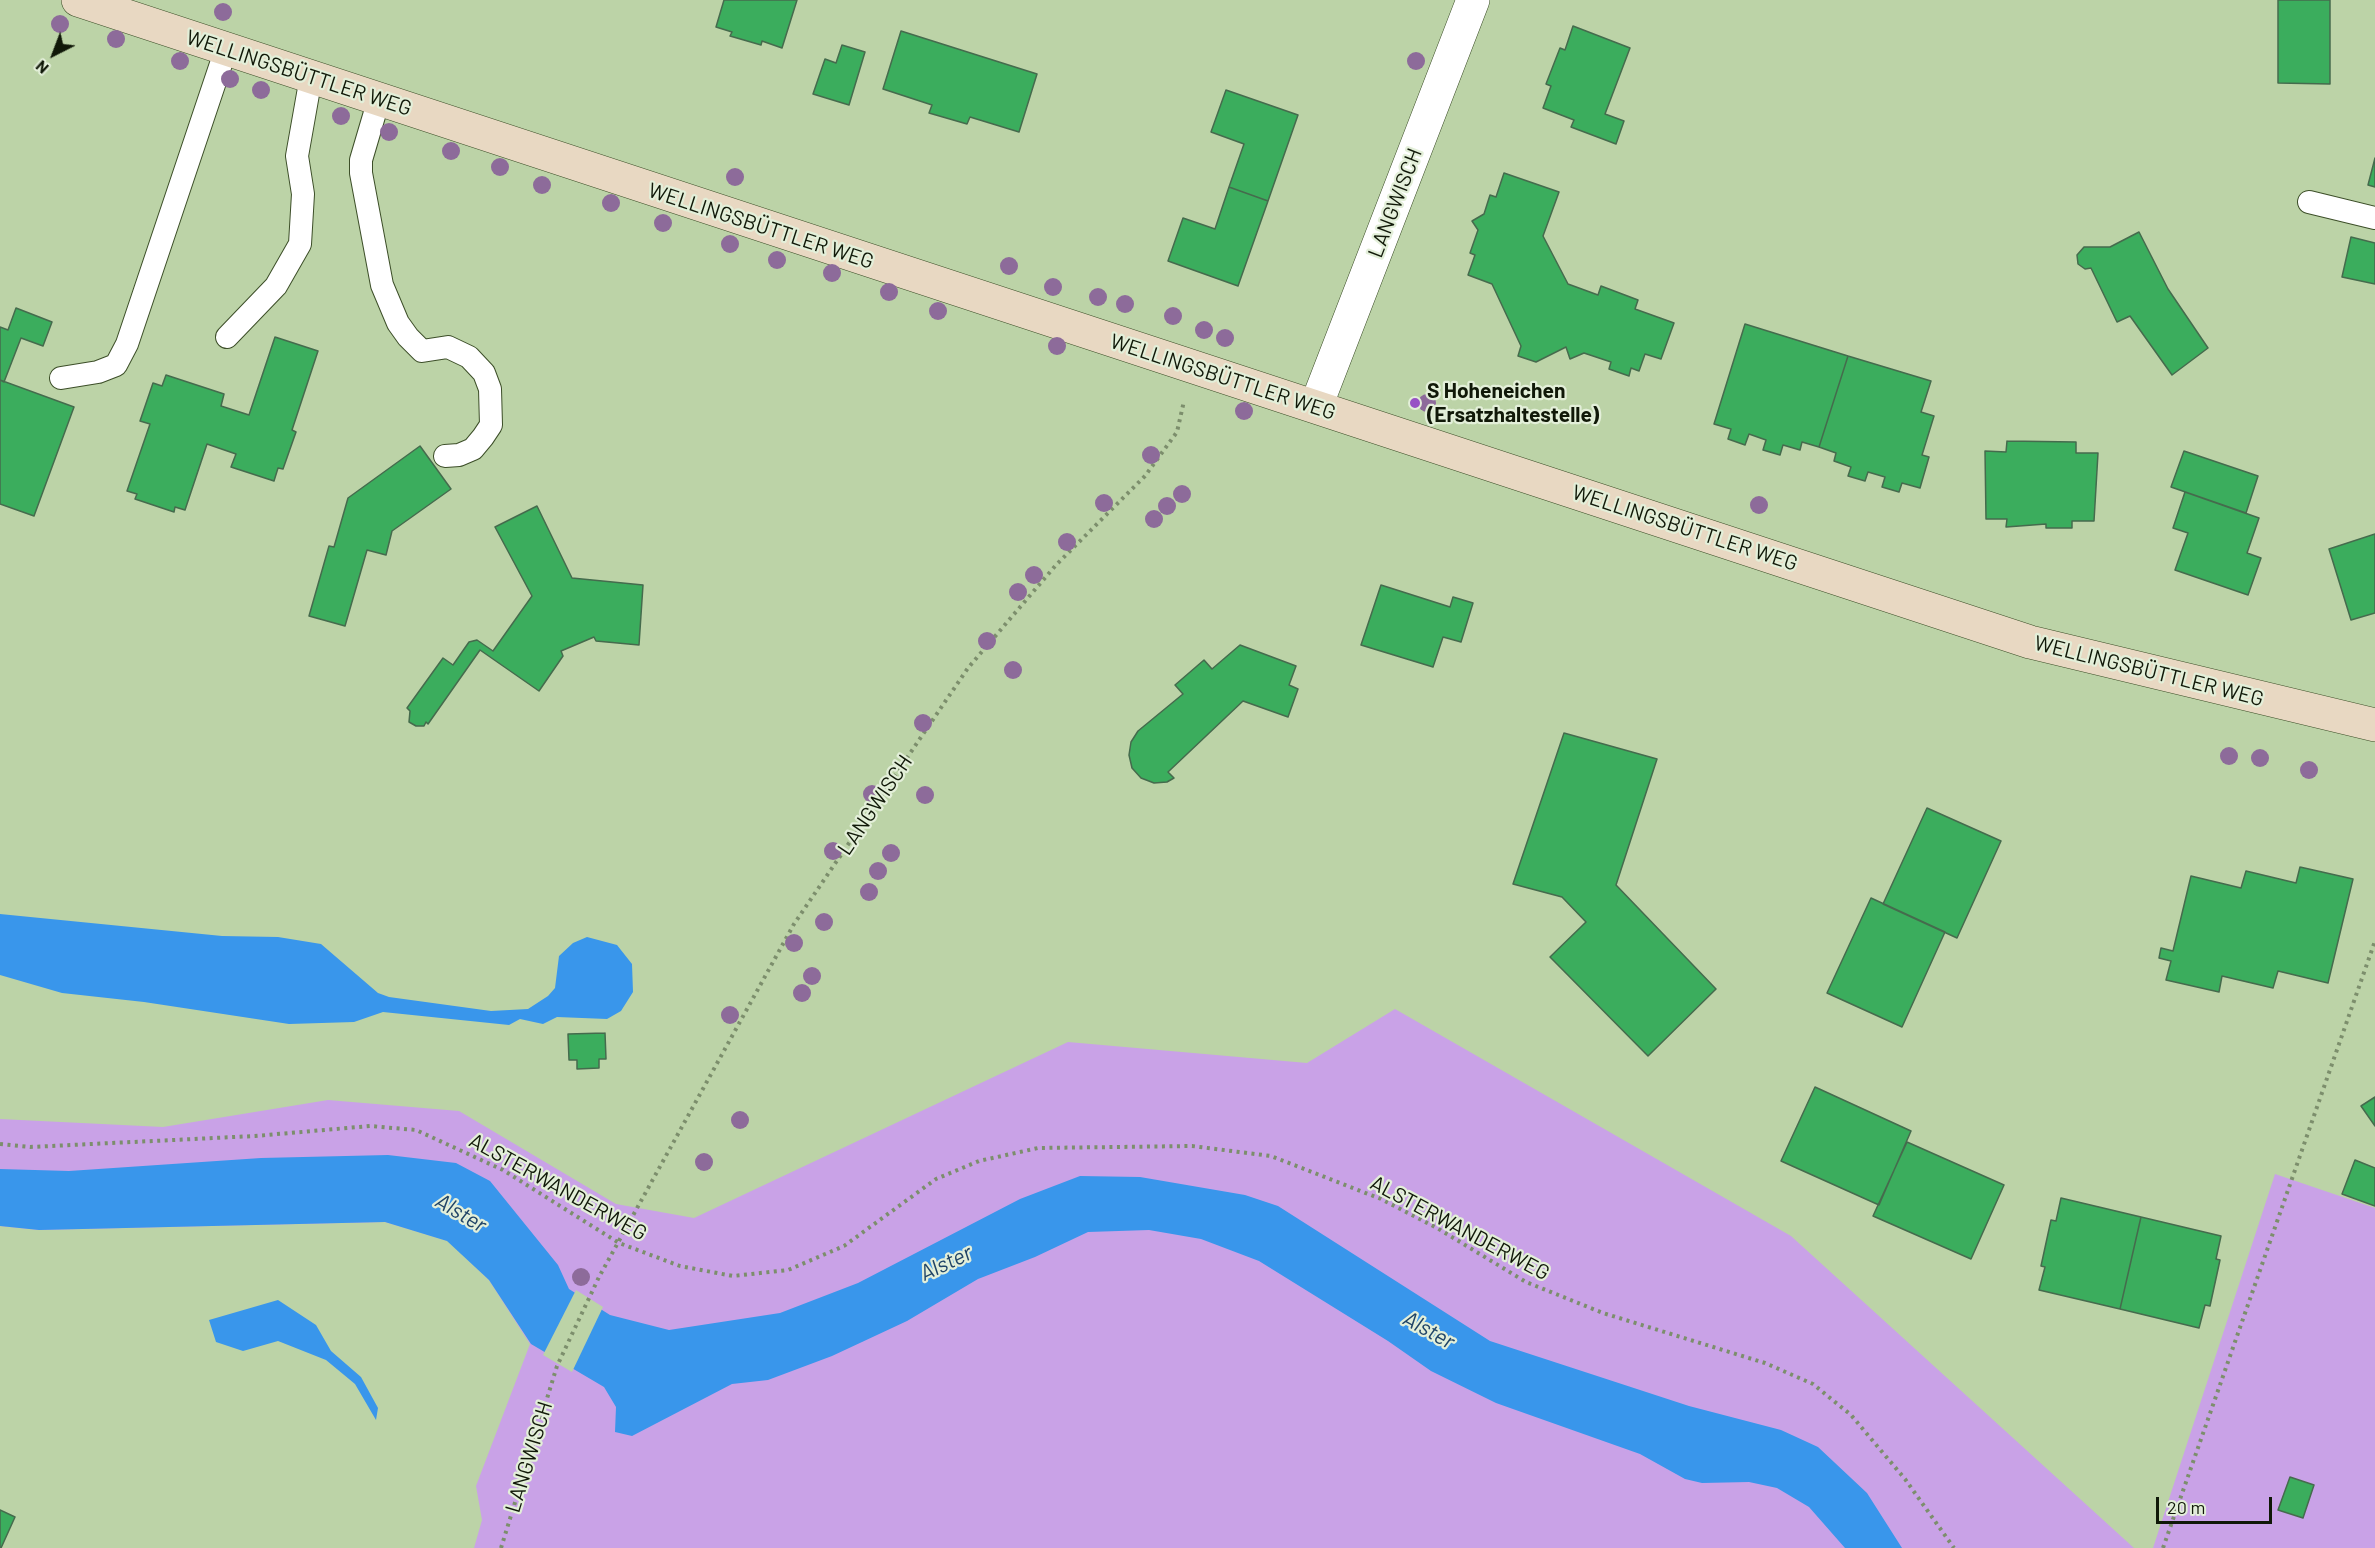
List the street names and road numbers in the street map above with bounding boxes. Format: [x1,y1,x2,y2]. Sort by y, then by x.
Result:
street label: WELLINGSBÜTTLER WEG [183,25,415,121]
street label: LANGWISCH [1363,145,1427,261]
street label: WELLINGSBÜTTLER WEG [645,178,877,274]
street label: WELLINGSBÜTTLER WEG [1107,329,1339,425]
street label: WELLINGSBÜTTLER WEG [1569,480,1801,576]
street label: WELLINGSBÜTTLER WEG [2032,630,2266,712]
street label: LANGWISCH [832,750,918,860]
street label: ALSTERWANDERWEG [465,1128,651,1246]
street label: ALSTERWANDERWEG [1366,1170,1554,1286]
street label: LANGWISCH [500,1398,558,1516]

